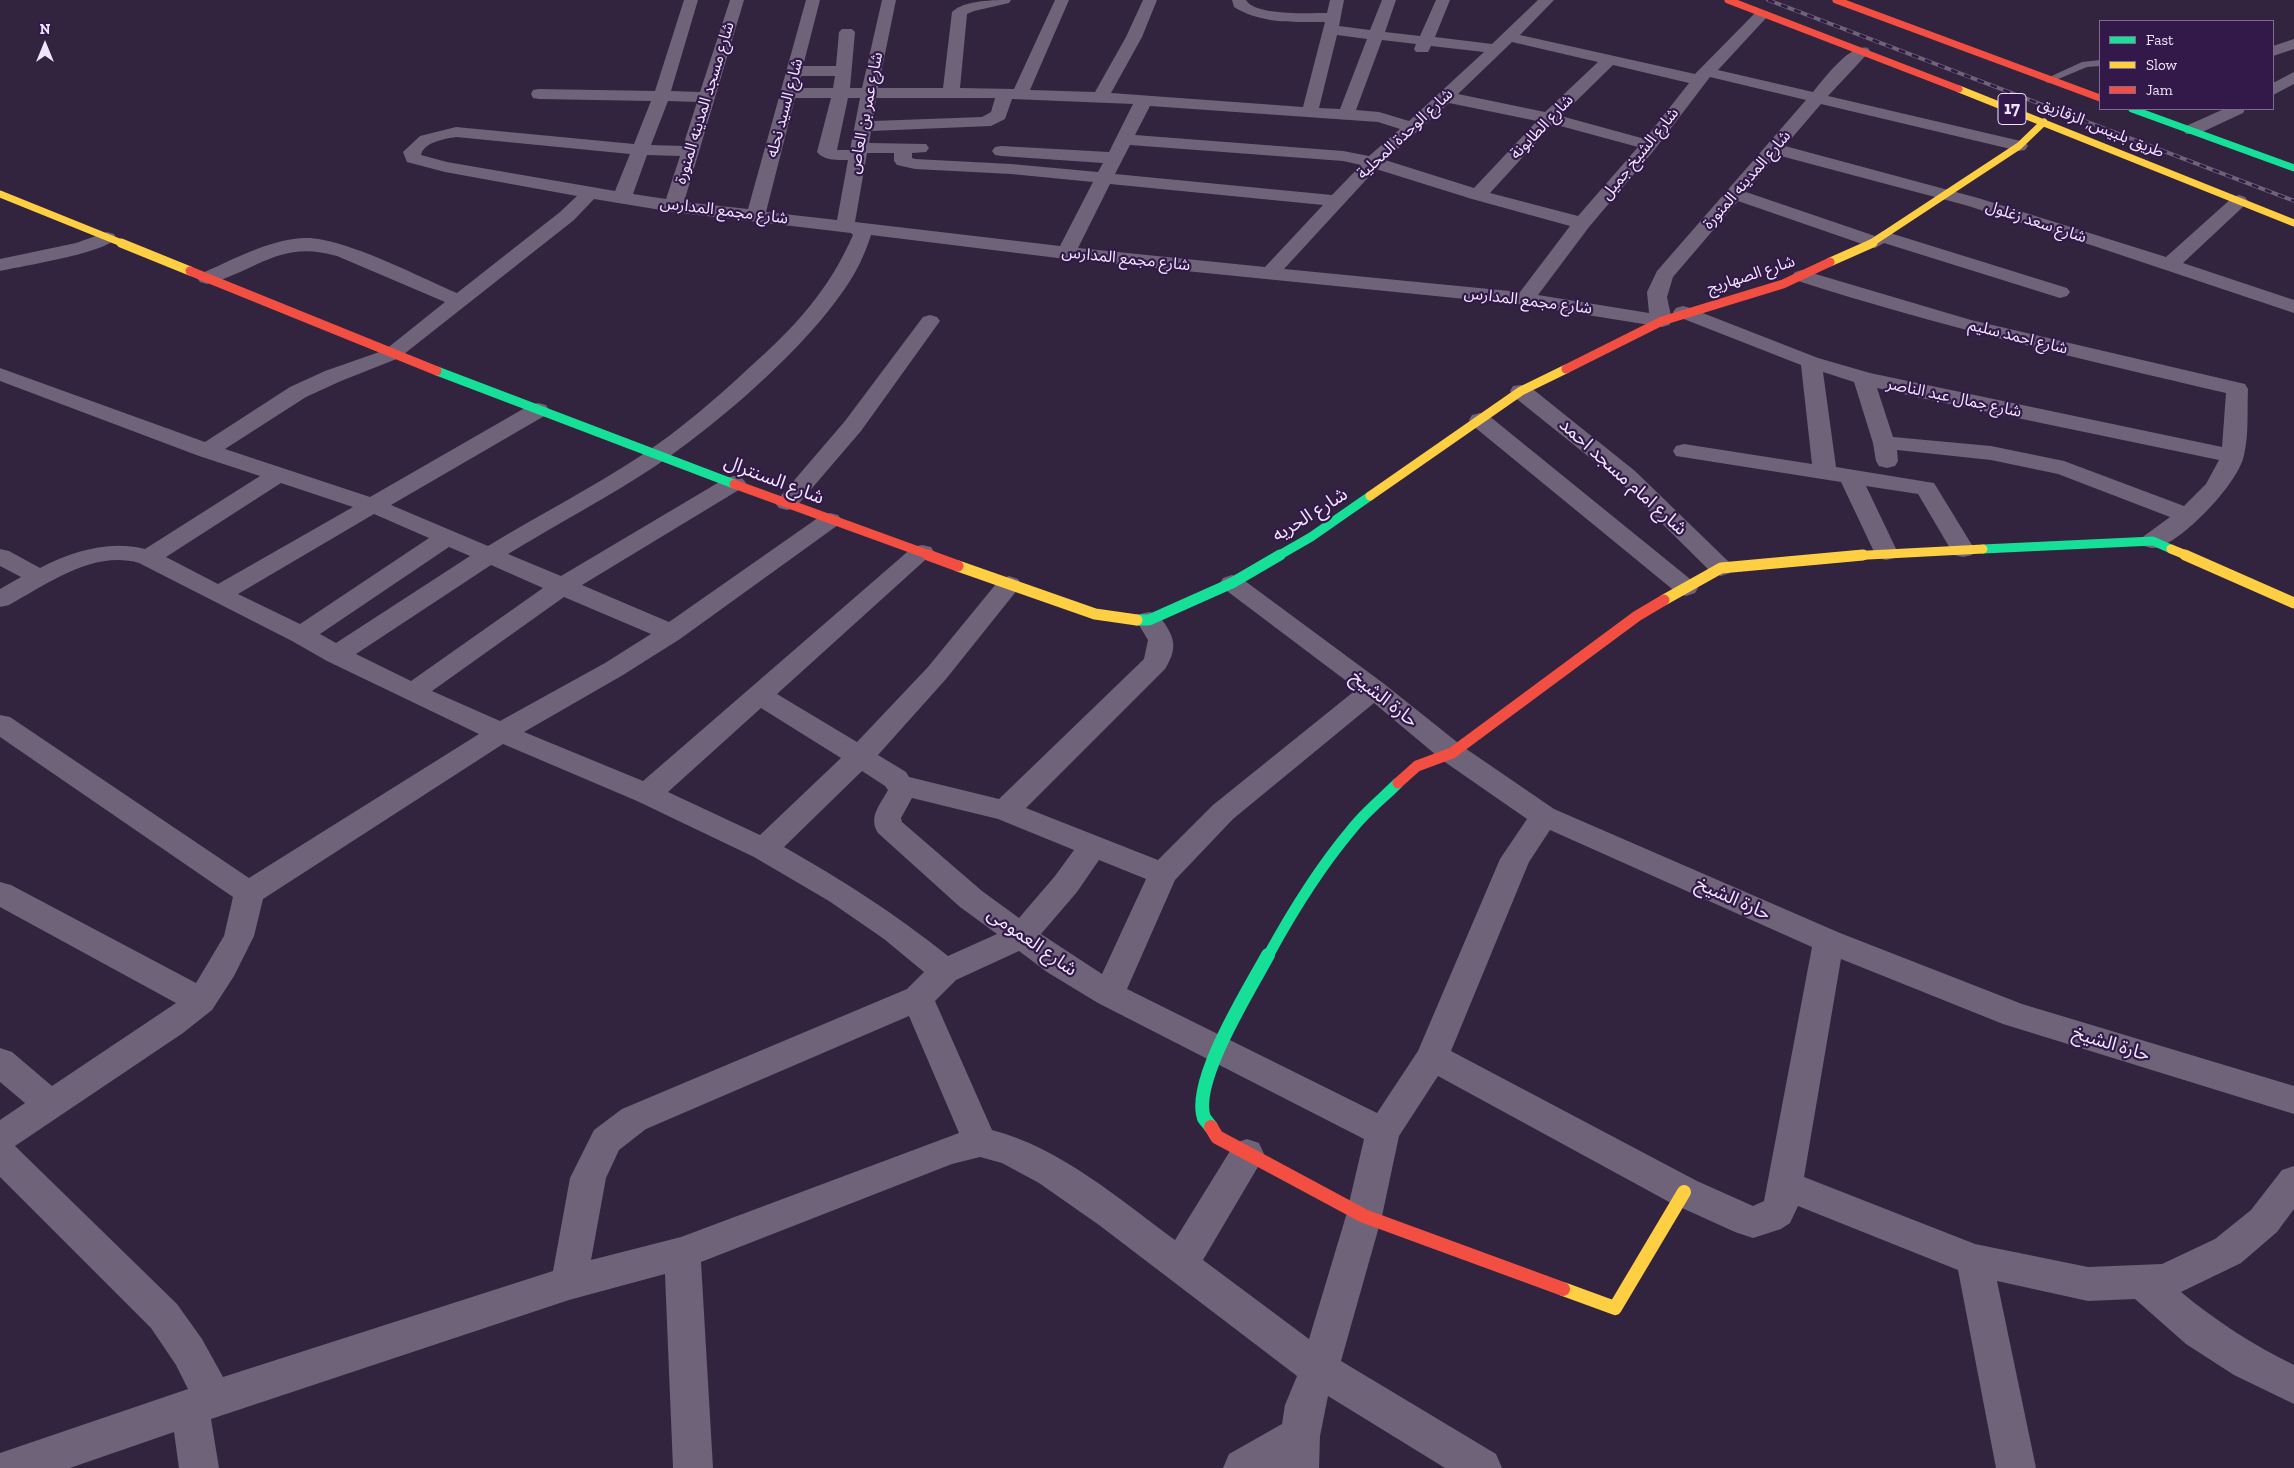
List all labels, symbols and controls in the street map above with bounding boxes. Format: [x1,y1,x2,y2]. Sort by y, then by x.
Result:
north arrow [20,20,70,70]
street label: شارع مسجد المدينه المنورة [671,20,739,186]
legend [2099,20,2274,110]
text: N [40,21,50,38]
text: Fast [2146,31,2174,49]
street label: شارع عمر بن العاص [845,51,887,175]
street label: شارع السيد نحله [763,56,807,160]
text: Slow [2146,56,2177,74]
text: Jam [2146,81,2173,99]
street label: شارع الوحدة المحلية [1353,85,1457,183]
street label: شارع الطابونة [1506,91,1578,163]
road number: 17 [1998,94,2026,125]
street label: طريق بلبيس, الزقازيق [2035,94,2167,162]
street label: شارع الشيخ جميل [1597,104,1683,204]
street label: شارع المدينه المنورة [1699,127,1795,233]
street label: شارع مجمع المدارس [659,194,789,228]
street label: شارع سعد زغلول [1983,197,2089,247]
street label: شارع مجمع المدارس [1061,243,1191,275]
street label: شارع الصهاريج [1705,252,1797,298]
street label: شارع مجمع المدارس [1463,284,1593,318]
street label: شارع احمد سليم [1966,315,2070,359]
street label: شارع جمال عبد الناصر [1885,374,2023,422]
street label: شارع امام مسجد احمد [1554,414,1692,540]
street label: شارع السنترال [721,450,827,510]
street label: شارع الحريه [1268,483,1352,547]
street label: حارة الشيخ [1345,665,1423,733]
street label: حارة الشيخ [1692,872,1774,926]
street label: شارع العمومى [983,903,1081,981]
street label: حارة الشيخ [2069,1021,2153,1067]

